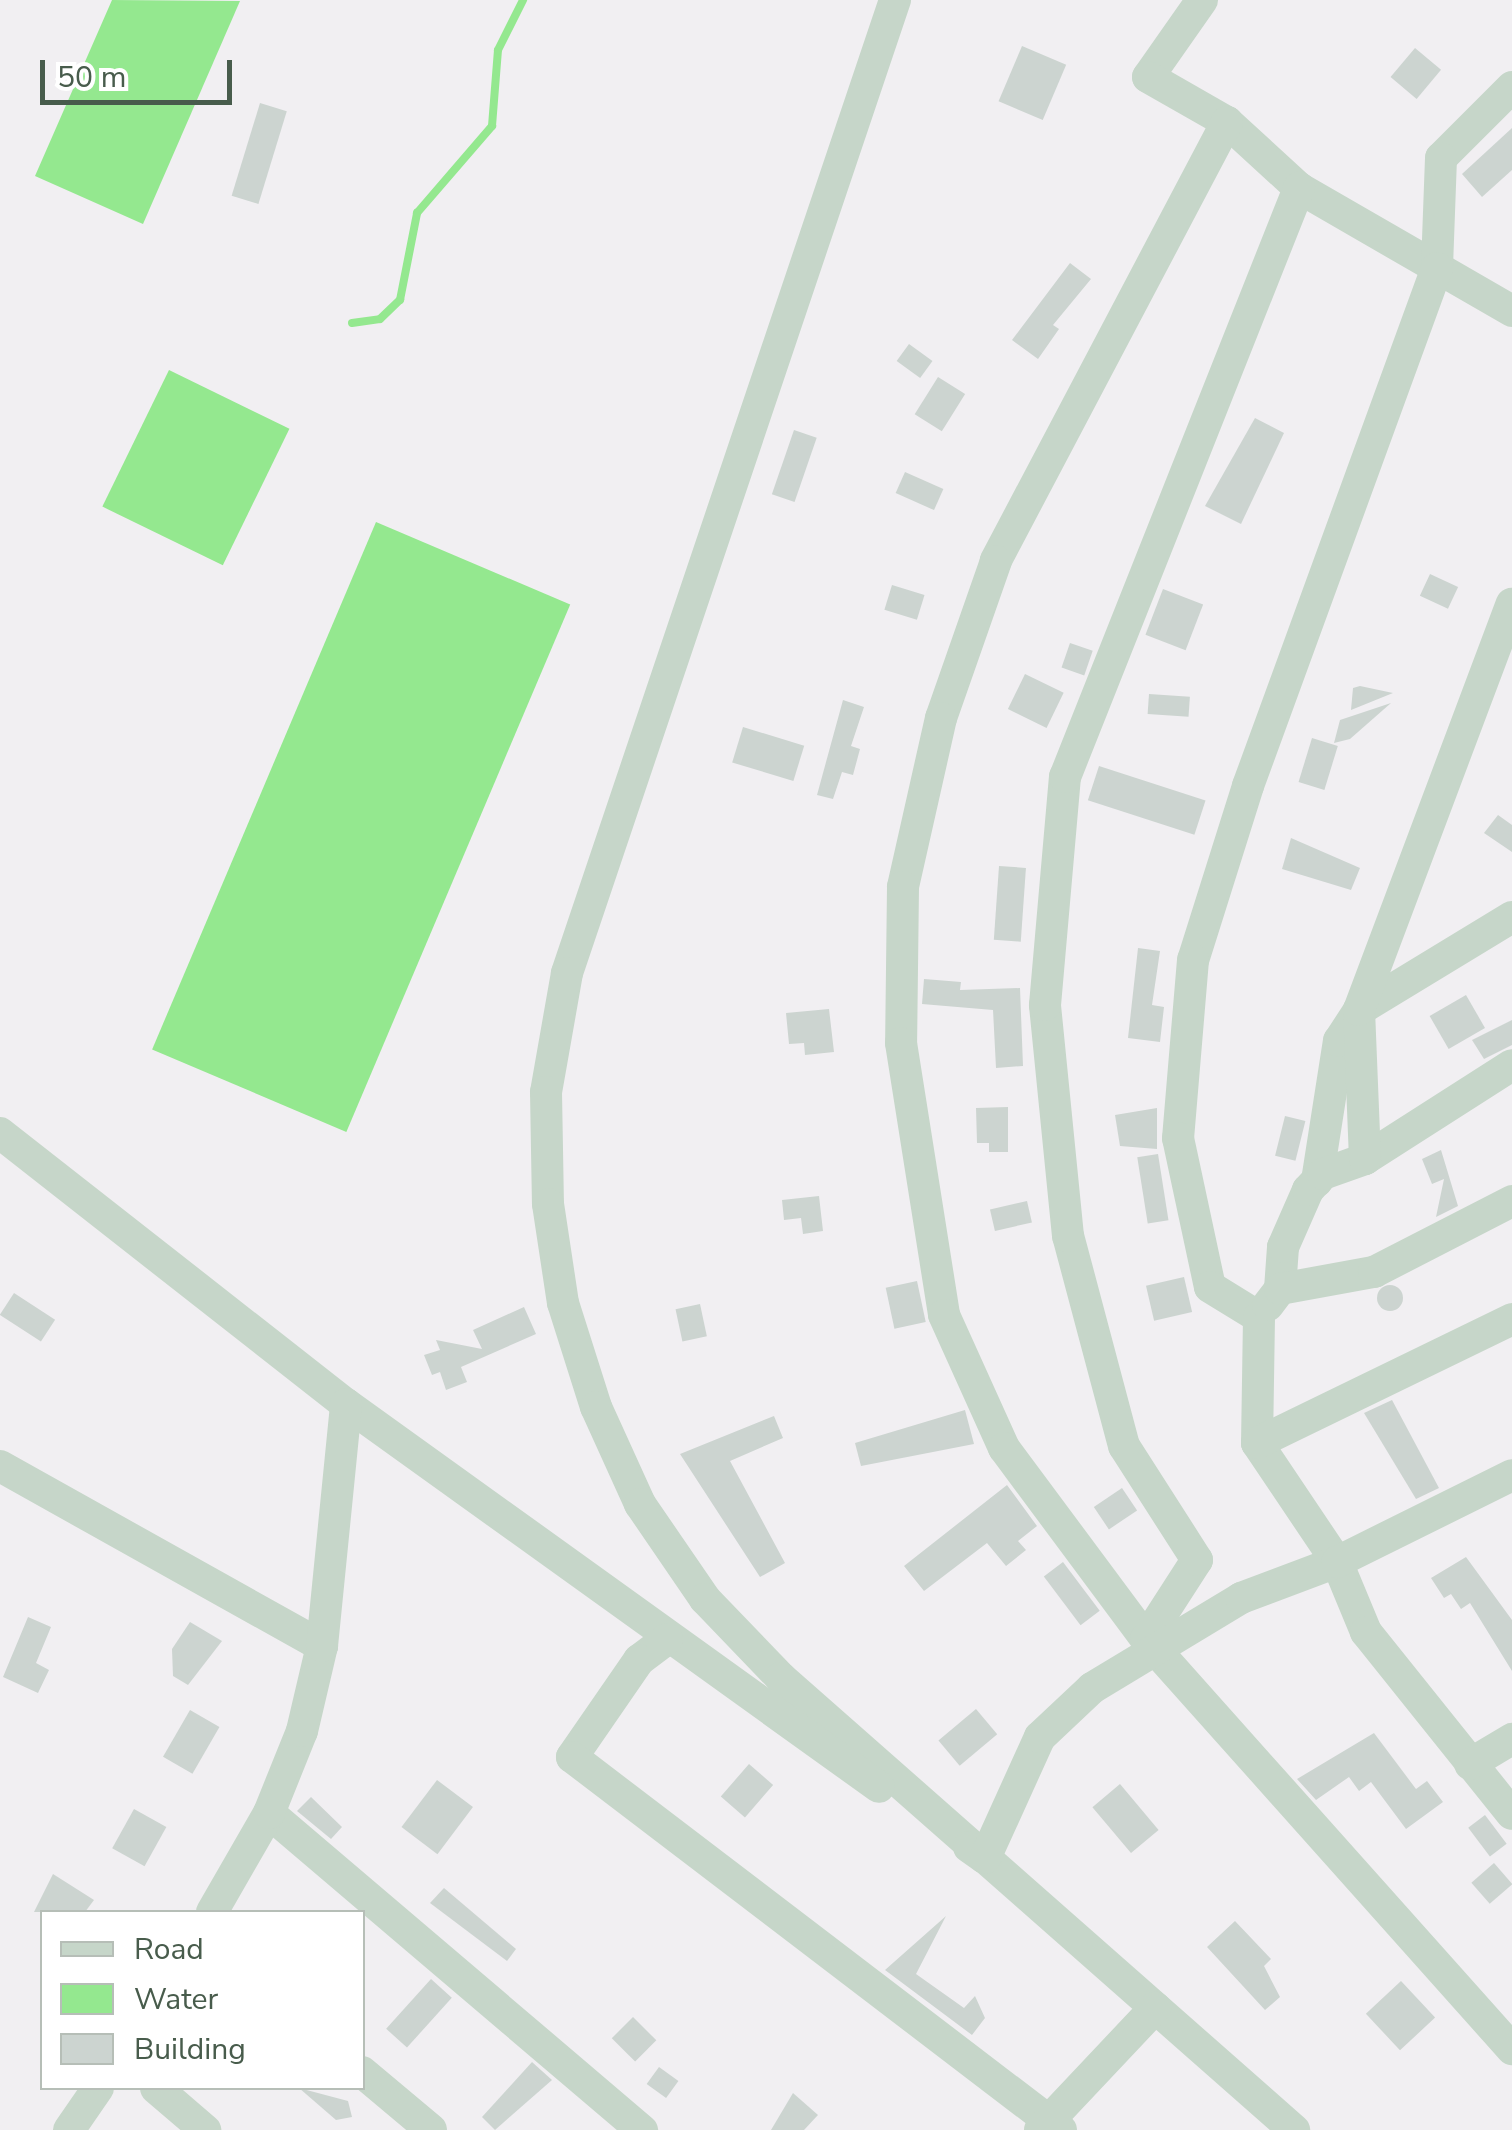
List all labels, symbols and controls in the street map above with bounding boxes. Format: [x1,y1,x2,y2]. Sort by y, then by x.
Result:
scale bar [45,40,238,102]
text: 50 m [57,57,126,98]
legend [40,1910,365,2090]
text: Road [134,1929,204,1970]
text: Water [134,1979,218,2020]
text: Building [134,2029,246,2070]

